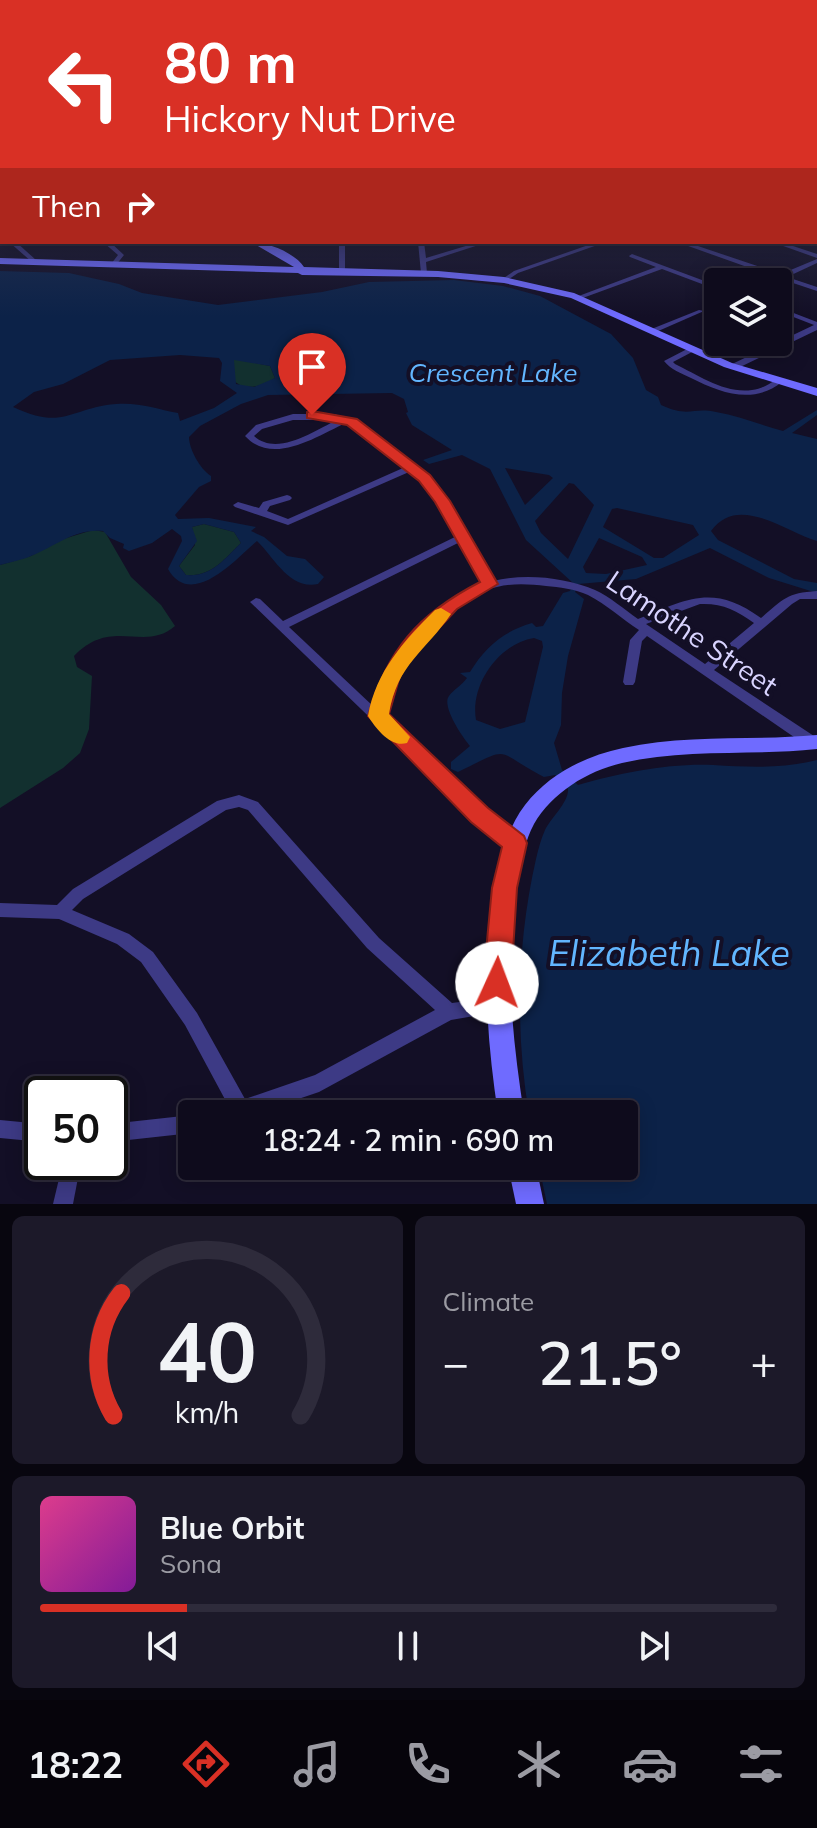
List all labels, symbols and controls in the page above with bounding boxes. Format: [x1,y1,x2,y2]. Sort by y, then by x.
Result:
text: 80 m [164,27,297,97]
icon: left [32,32,136,136]
text: Hickory Nut Drive [164,96,456,141]
icon: right [118,184,162,228]
text: Then [32,187,102,225]
map controls [704,268,792,356]
button: layers [704,268,792,356]
pin [278,333,346,415]
icon: arrive [290,345,334,389]
water label: Crescent Lake [409,356,577,389]
street label: Lamothe Street [600,563,785,703]
water label: Elizabeth Lake [548,930,790,975]
position arrow [455,941,539,1025]
speed limit sign: 50 [24,1076,128,1180]
text: 18:24 · 2 min · 690 m [262,1121,554,1159]
text: Climate [443,1285,534,1318]
text: 40 [157,1298,257,1403]
text: 21.5° [537,1325,682,1400]
text: − [443,1335,469,1390]
text: + [751,1335,777,1390]
text: km/h [175,1394,240,1430]
text: Blue Orbit [160,1509,304,1547]
text: Sona [160,1547,222,1580]
icon: previous [141,1624,185,1668]
icon: pause [386,1624,430,1668]
icon: next [632,1624,676,1668]
icon: directions [178,1736,234,1792]
icon: music [289,1736,345,1792]
icon: phone [400,1736,456,1792]
icon: climate [511,1736,567,1792]
icon: car [622,1736,678,1792]
icon: filters [733,1736,789,1792]
text: 18:22 [28,1742,123,1787]

